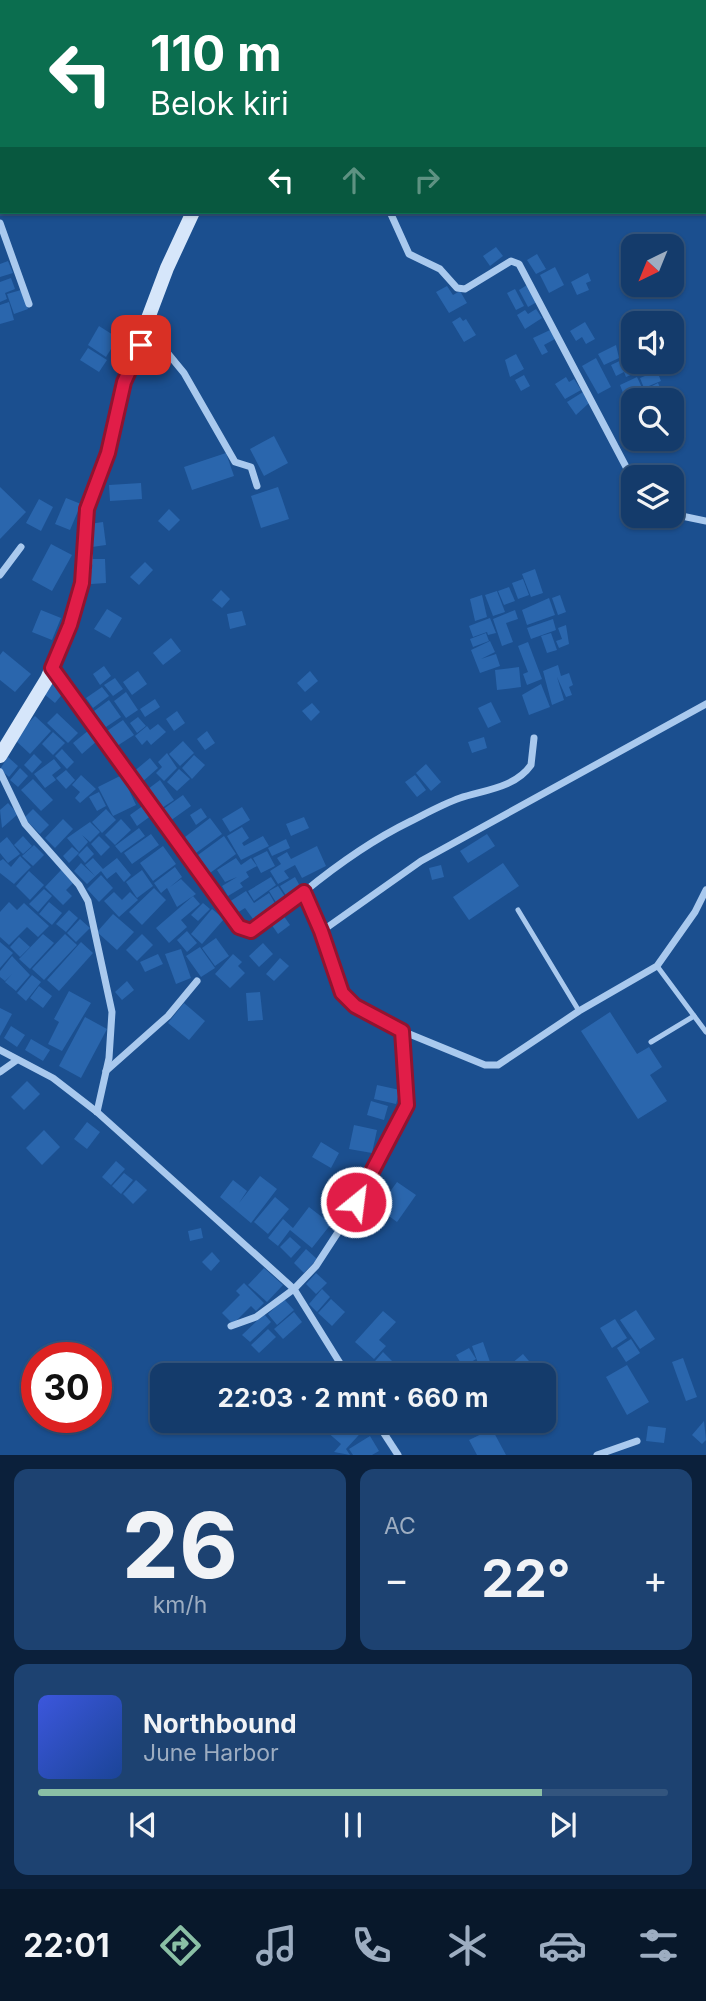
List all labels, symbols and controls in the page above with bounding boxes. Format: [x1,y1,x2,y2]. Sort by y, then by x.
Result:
text: 110 m [150,24,282,83]
icon: left [35,28,126,119]
text: Belok kiri [150,84,289,123]
icon: left [262,161,300,199]
icon: ahead [335,161,373,199]
icon: right [408,161,446,199]
north arrow [621,234,684,298]
map controls [621,234,684,528]
button: sound [621,311,684,374]
pin [111,315,171,375]
icon: arrive [122,326,160,364]
button: search [621,388,684,451]
button: layers [621,465,684,528]
position arrow [319,1165,393,1239]
speed limit sign: 30 [21,1342,112,1433]
text: 22:03 · 2 mnt · 660 m [218,1382,488,1413]
text: 26 [122,1490,238,1600]
text: AC [384,1512,416,1540]
text: 22° [481,1547,571,1610]
text: − [384,1556,409,1602]
text: + [643,1556,668,1602]
text: km/h [153,1591,207,1619]
text: Northbound [143,1708,297,1739]
text: June Harbor [143,1739,279,1767]
icon: previous [124,1806,162,1844]
icon: pause [334,1806,372,1844]
icon: next [544,1806,582,1844]
icon: directions [156,1921,205,1970]
icon: music [252,1921,301,1970]
icon: phone [347,1921,396,1970]
icon: climate [443,1921,492,1970]
icon: car [538,1921,587,1970]
icon: filters [634,1921,683,1970]
text: 22:01 [23,1926,110,1965]

